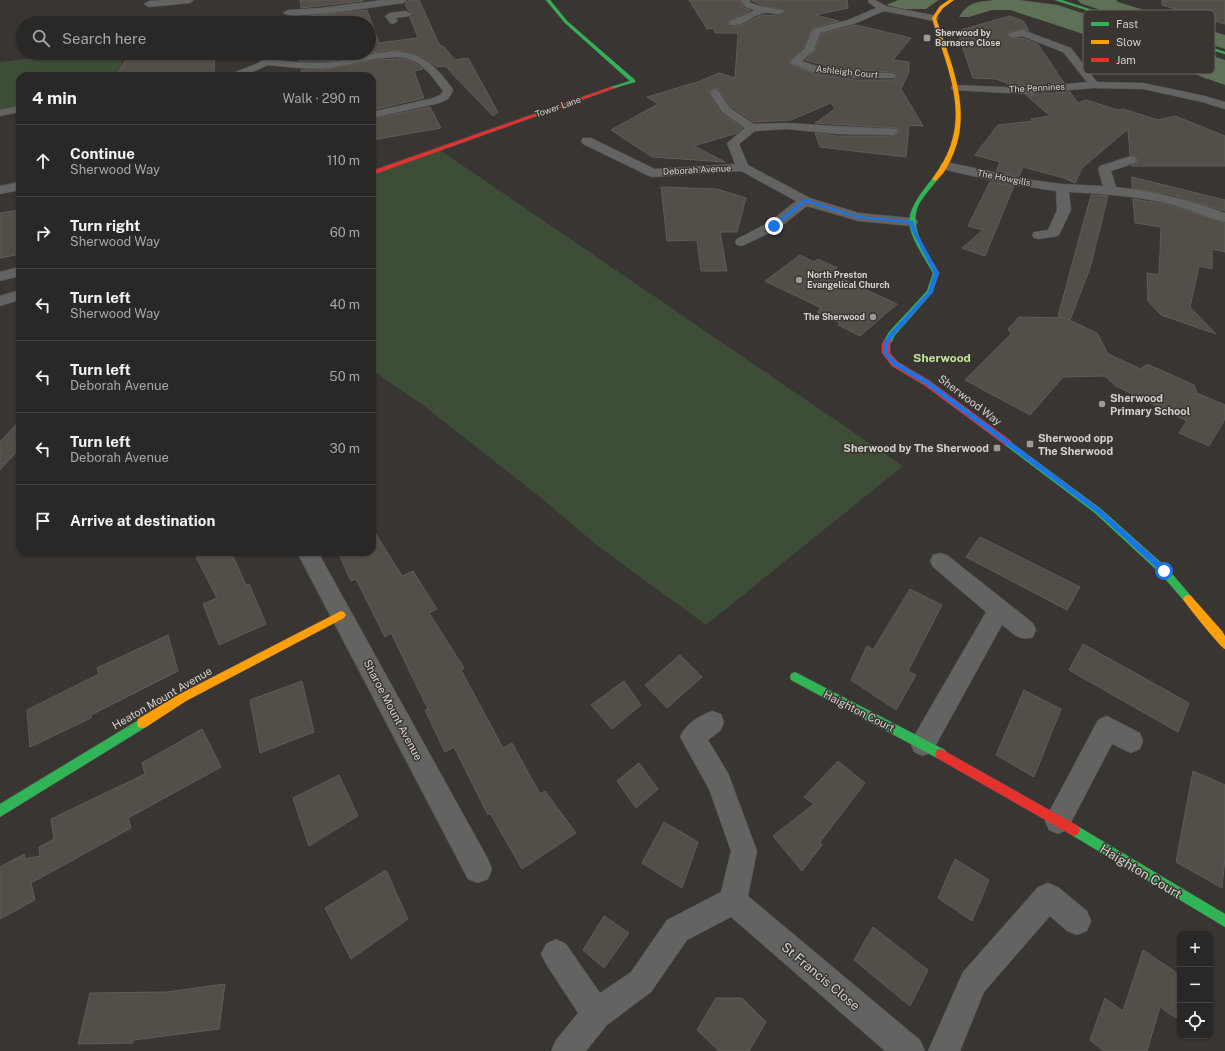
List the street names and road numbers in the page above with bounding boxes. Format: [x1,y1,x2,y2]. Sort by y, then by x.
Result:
street label: Ashleigh Court [816,63,879,80]
street label: The Pennines [1009,81,1066,94]
street label: Tower Lane [533,94,582,120]
street label: Deborah Avenue [663,162,731,177]
street label: The Howgills [976,167,1032,188]
street label: Sherwood Way [936,372,1004,428]
street label: Sharoe Mount Avenue [361,658,425,762]
street label: Heaton Mount Avenue [110,665,214,731]
street label: Haighton Court [821,688,897,734]
street label: Haighton Court [1097,841,1184,902]
street label: St Francis Close [778,939,863,1014]

